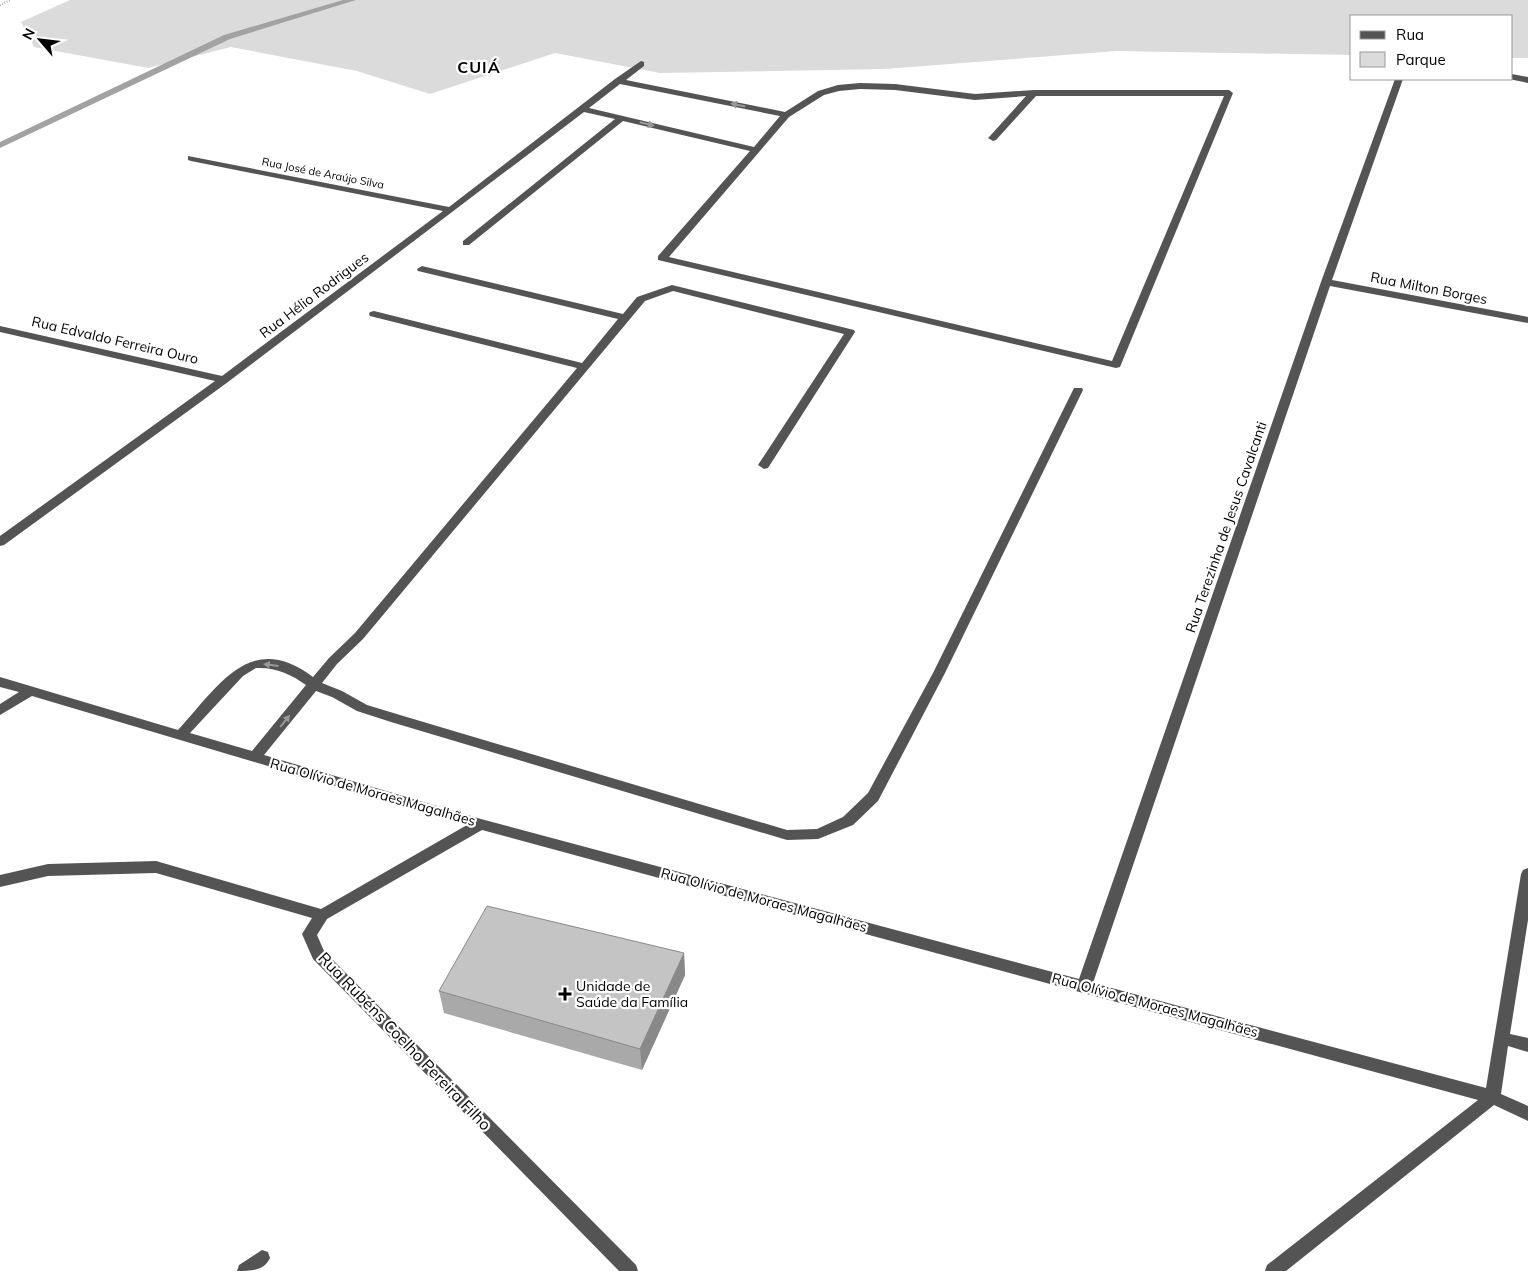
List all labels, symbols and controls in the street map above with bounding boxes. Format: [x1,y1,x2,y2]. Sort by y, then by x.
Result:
north arrow [15,15,65,65]
legend [1350,15,1513,80]
text: N [18,25,39,43]
text: Rua [1396,25,1424,44]
text: Parque [1396,50,1446,69]
district label: CUIÁ [457,57,501,77]
one-way arrow [730,101,746,109]
one-way arrow [640,120,655,128]
street label: Rua José de Araújo Silva [261,154,385,192]
street label: Rua Hélio Rodrigues [256,248,372,342]
street label: Rua Milton Borges [1369,268,1489,308]
street label: Rua Edvaldo Ferreira Ouro [30,312,200,368]
street label: Rua Terezinha de Jesus Cavalcanti [1181,419,1271,635]
one-way arrow [263,661,279,669]
one-way arrow [279,715,290,728]
street label: Rua Olívio de Moraes Magalhães [268,754,478,830]
street label: Rua Olívio de Moraes Magalhães [659,864,869,936]
street label: Rua Rubéns Coelho Pereira Filho [314,948,496,1134]
street label: Rua Olívio de Moraes Magalhães [1050,969,1260,1041]
place label: Unidade de Saúde da Família [576,977,688,1011]
marker: Unidade de Saúde da Família [558,987,572,1001]

